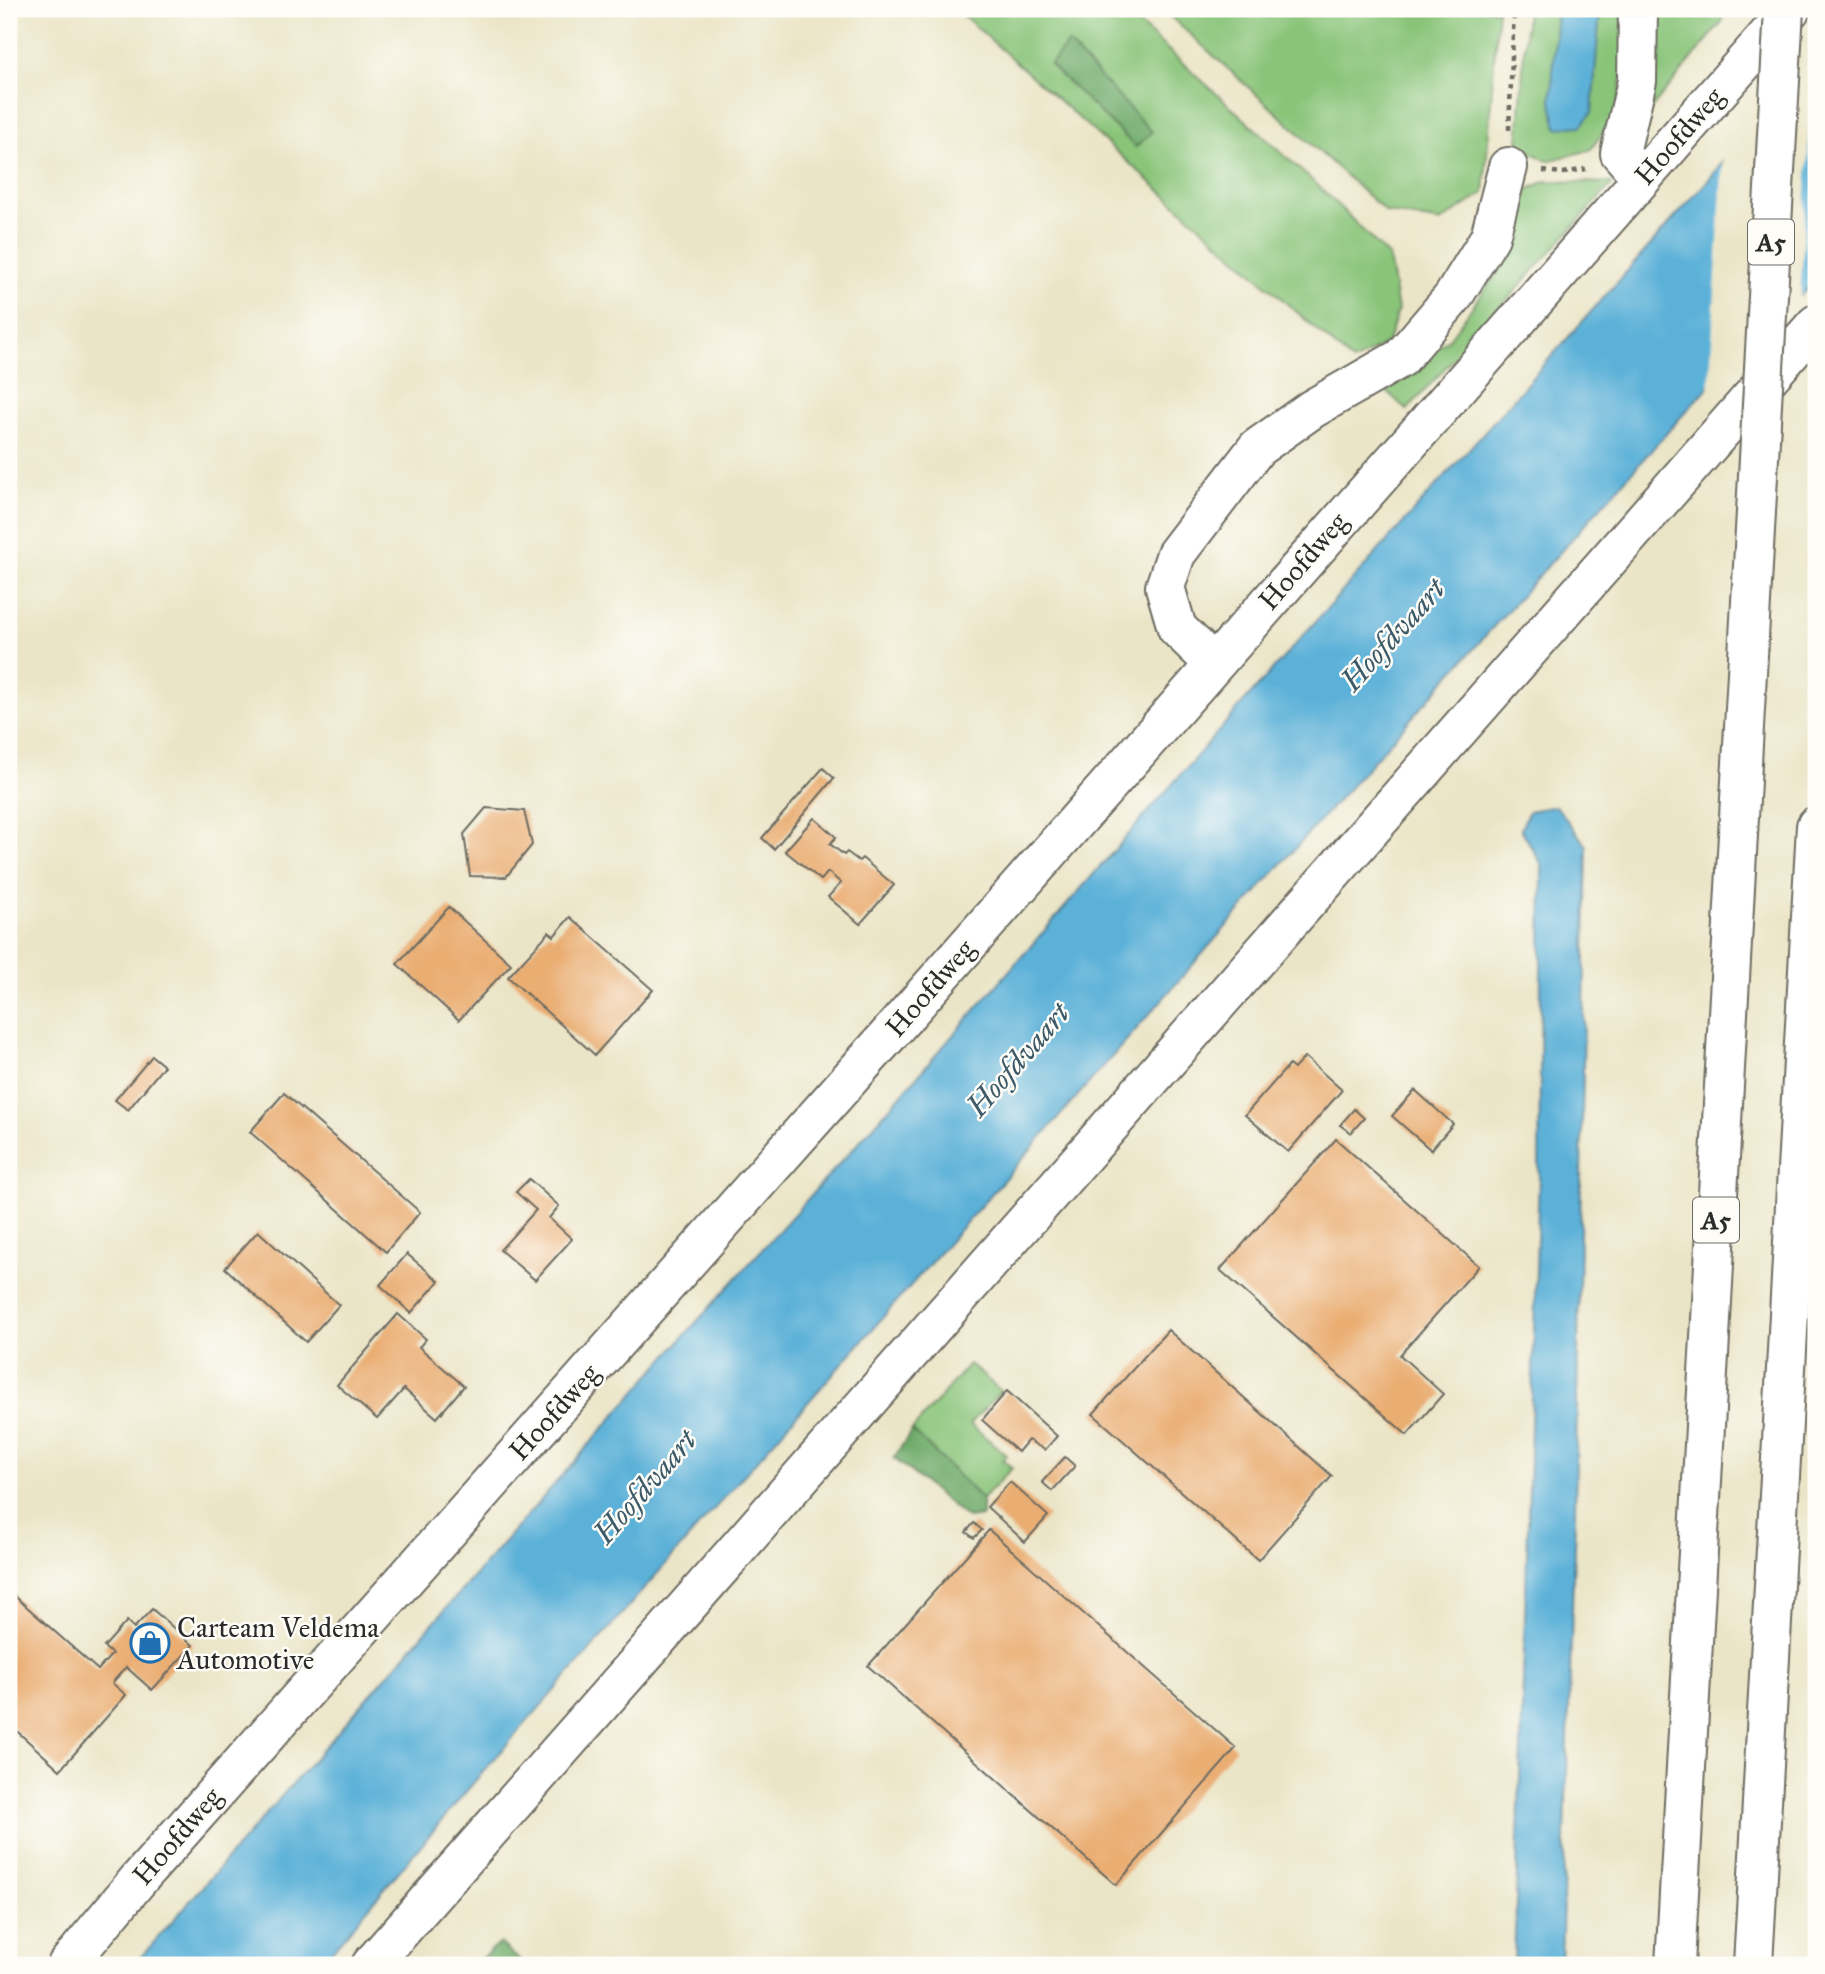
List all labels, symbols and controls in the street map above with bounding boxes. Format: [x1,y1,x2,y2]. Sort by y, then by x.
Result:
street label: Hoofdweg [1627,79,1732,192]
road number: A5 [1748,219,1794,264]
street label: Hoofdweg [1251,504,1356,617]
water label: Hoofdvaart [1333,570,1454,699]
street label: Hoofdweg [878,931,983,1044]
water label: Hoofdvaart [958,995,1078,1125]
road number: A5 [1693,1198,1739,1242]
street label: Hoofdweg [501,1356,607,1468]
water label: Hoofdvaart [585,1422,705,1552]
place label: Carteam Veldema Automotive [176,1610,379,1677]
shop icon: Carteam Veldema Automotive [129,1622,171,1664]
street label: Hoofdweg [125,1779,230,1892]

